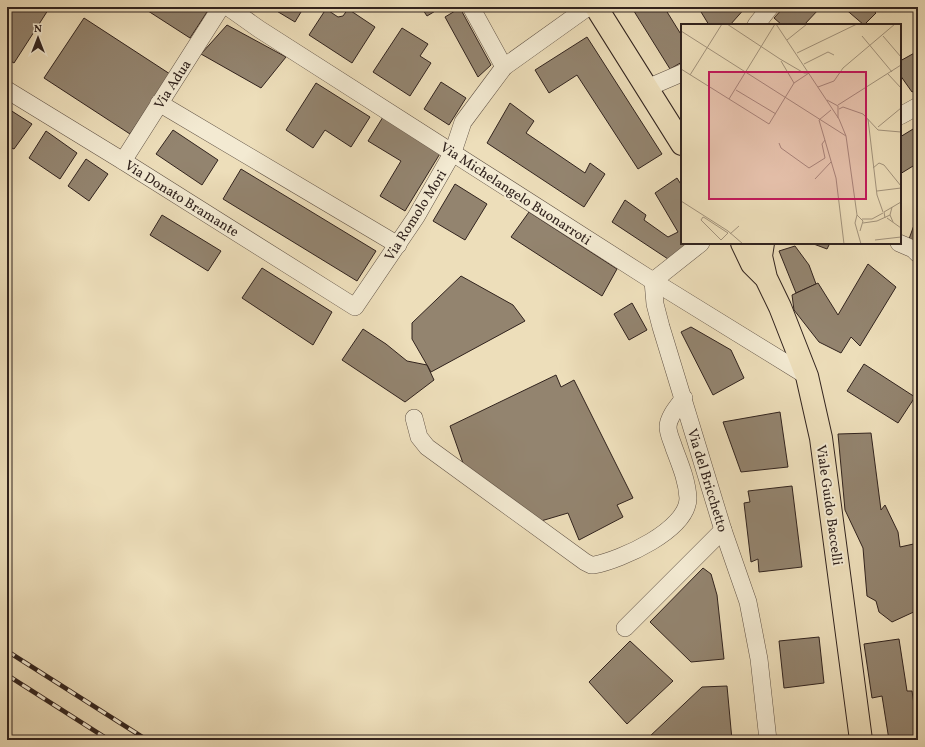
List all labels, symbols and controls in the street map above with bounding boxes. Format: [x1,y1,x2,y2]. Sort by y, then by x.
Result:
north arrow [18,18,58,58]
text: N [34,22,42,37]
inset map [681,24,901,244]
street label: Via Adua [150,56,196,113]
street label: Via Michelangelo Buonarroti [436,138,594,250]
street label: Via Donato Bramante [120,156,242,242]
street label: Via Romolo Mori [381,167,452,265]
street label: Via del Bricchetto [682,426,731,535]
street label: Viale Guido Baccelli [811,444,846,567]

